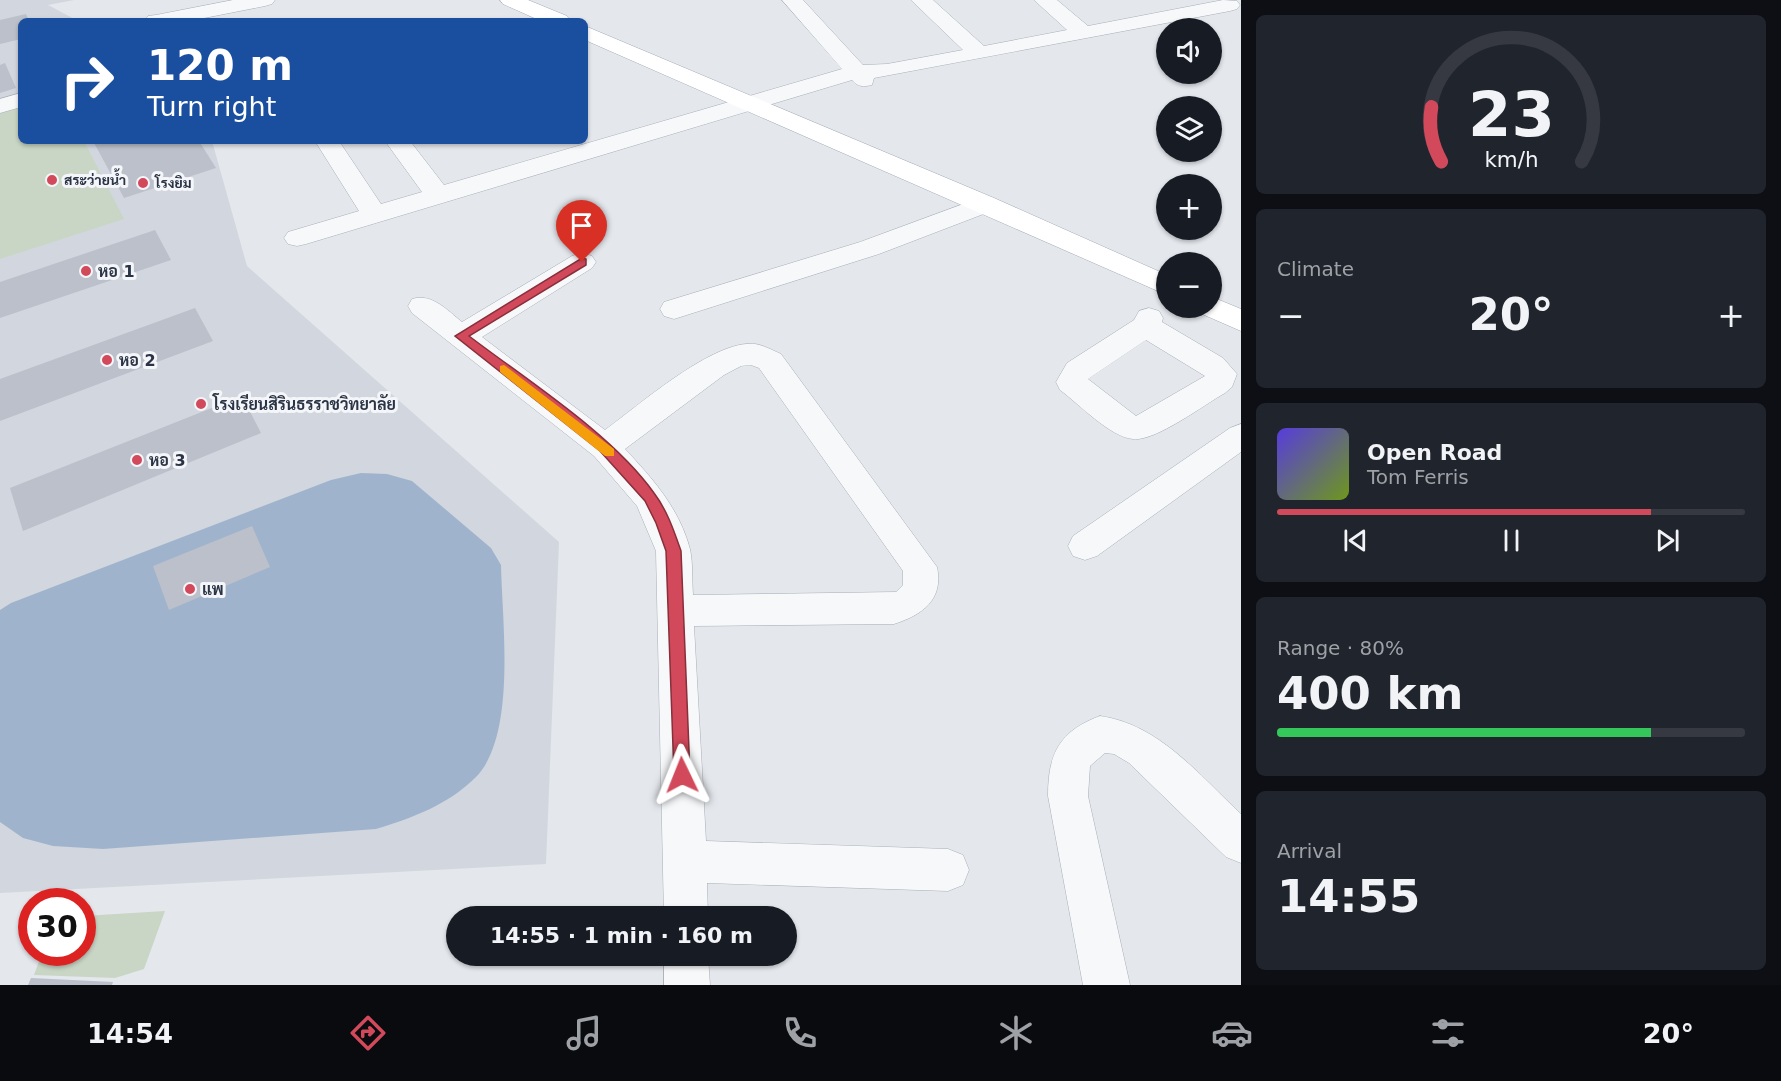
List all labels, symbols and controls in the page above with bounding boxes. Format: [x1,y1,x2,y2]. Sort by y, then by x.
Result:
map controls [1156,18,1222,318]
button: sound [1156,18,1222,84]
text: 120 m [147,41,293,90]
icon: right [48,42,126,120]
text: 23 [1468,78,1554,151]
text: Turn right [147,91,276,122]
button: layers [1156,96,1222,162]
text: km/h [1484,147,1538,172]
place label: สระว่ายน้ำ [64,168,126,188]
marker: สระว่ายน้ำ [45,173,59,187]
place label: โรงยิม [154,174,191,191]
button: + [1156,174,1222,240]
marker: โรงยิม [136,176,150,190]
pin [556,200,607,262]
icon: arrive [565,209,598,242]
button: − [1156,252,1222,318]
text: Climate [1277,257,1354,281]
place label: หอ 1 [98,262,135,281]
marker: หอ 1 [79,264,93,278]
text: 20° [1468,288,1554,341]
text: − [1277,296,1305,335]
text: + [1717,296,1745,335]
place label: หอ 2 [119,351,156,370]
marker: หอ 2 [100,353,114,367]
place label: โรงเรียนสิรินธรราชวิทยาลัย [212,393,396,414]
marker: โรงเรียนสิรินธรราชวิทยาลัย [194,397,208,411]
text: Open Road [1367,440,1502,465]
place label: หอ 3 [149,451,186,470]
marker: หอ 3 [130,453,144,467]
text: Tom Ferris [1367,465,1469,489]
icon: previous [1339,524,1372,557]
icon: pause [1495,524,1528,557]
icon: next [1651,524,1684,557]
place label: แพ [202,580,224,599]
marker: แพ [183,582,197,596]
text: Range · 80% [1277,636,1404,660]
text: 400 km [1277,667,1463,720]
position arrow [650,743,714,807]
text: Arrival [1277,839,1342,863]
text: 14:55 [1277,870,1420,923]
speed limit sign: 30 [18,888,96,966]
text: 14:55 · 1 min · 160 m [490,923,753,948]
icon: directions [347,1012,389,1054]
icon: music [563,1012,605,1054]
icon: phone [779,1012,821,1054]
icon: climate [995,1012,1037,1054]
icon: car [1211,1012,1253,1054]
icon: filters [1427,1012,1469,1054]
text: 14:54 [87,1018,173,1049]
text: 20° [1643,1018,1694,1049]

